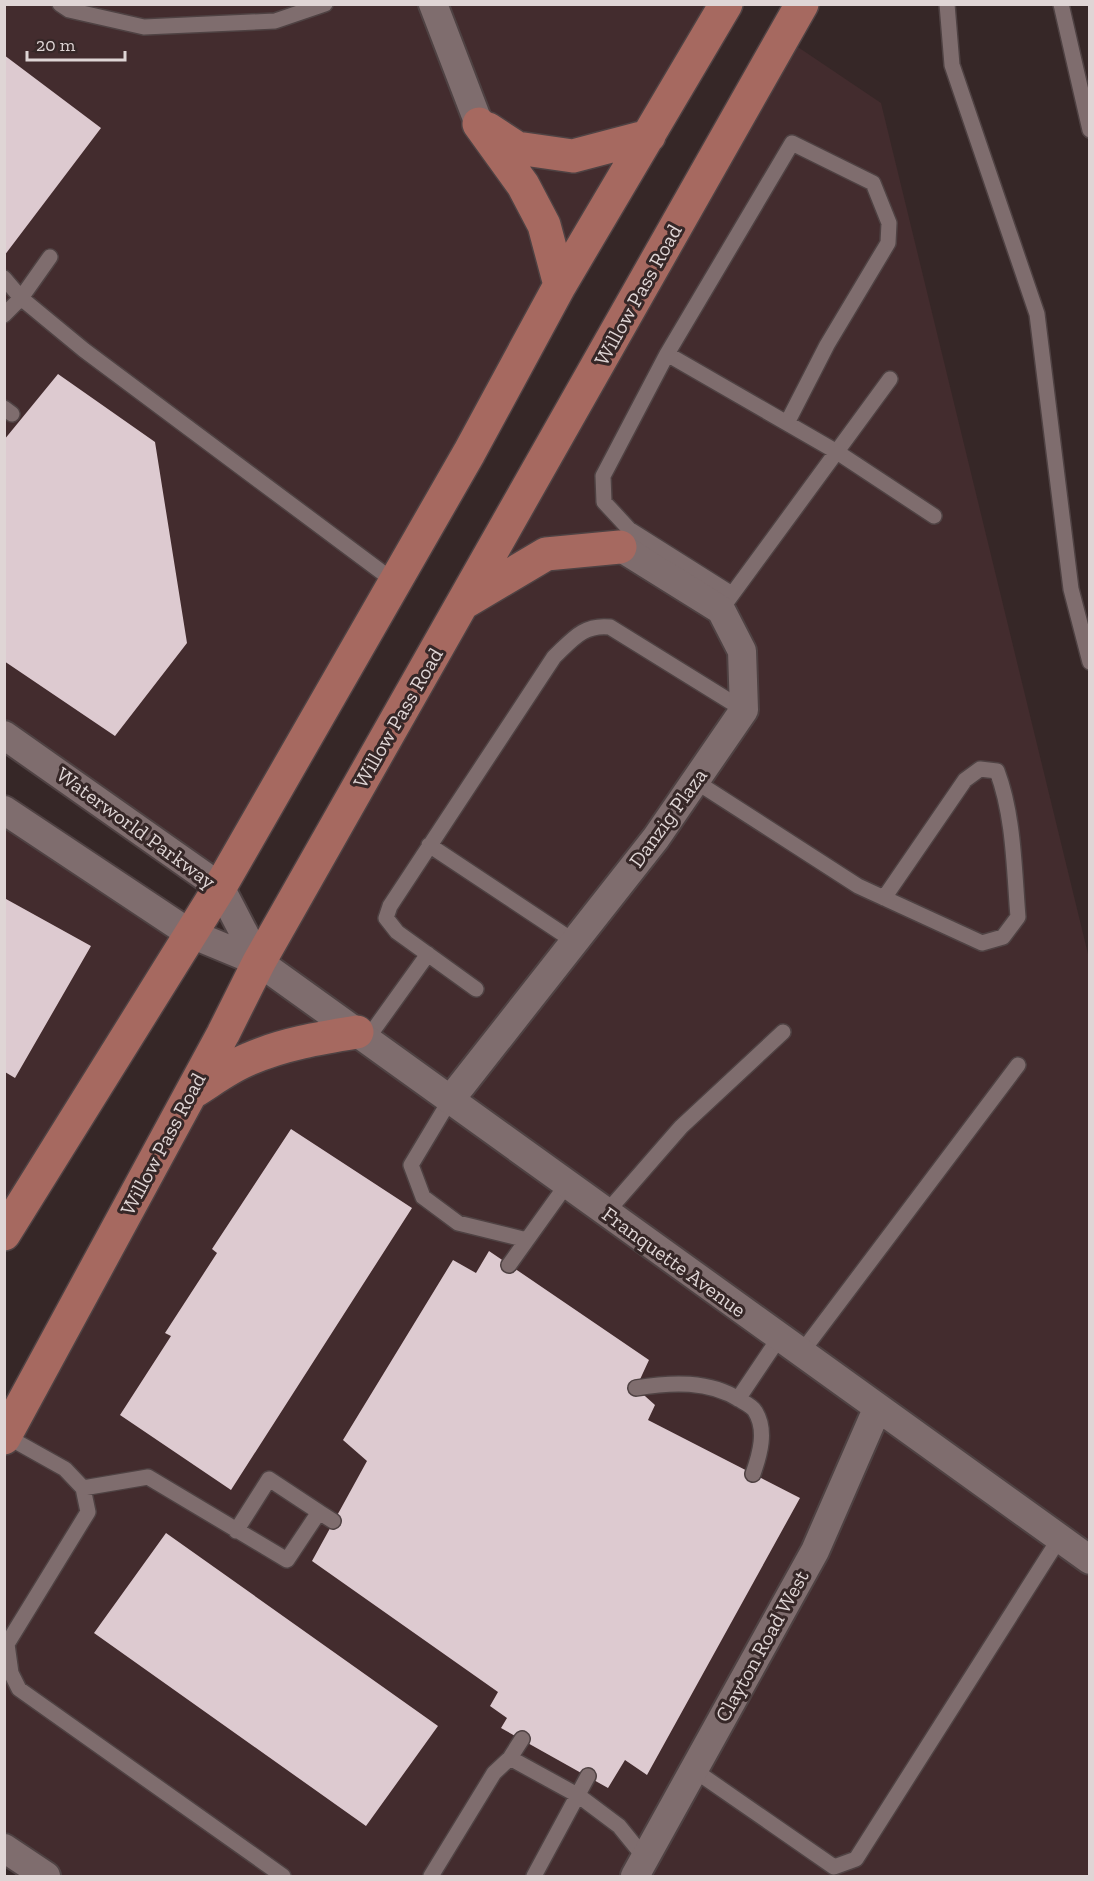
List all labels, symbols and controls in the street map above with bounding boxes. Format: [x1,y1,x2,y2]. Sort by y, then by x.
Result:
scale bar [27,24,124,62]
text: 20 m [36,34,76,56]
street label: Willow Pass Road [588,219,687,370]
street label: Willow Pass Road [347,643,448,792]
street label: Waterworld Parkway [52,761,221,894]
street label: Danzig Plaza [623,763,712,872]
street label: Willow Pass Road [115,1068,211,1219]
street label: Franquette Avenue [597,1201,751,1322]
street label: Clayton Road West [709,1565,814,1726]

